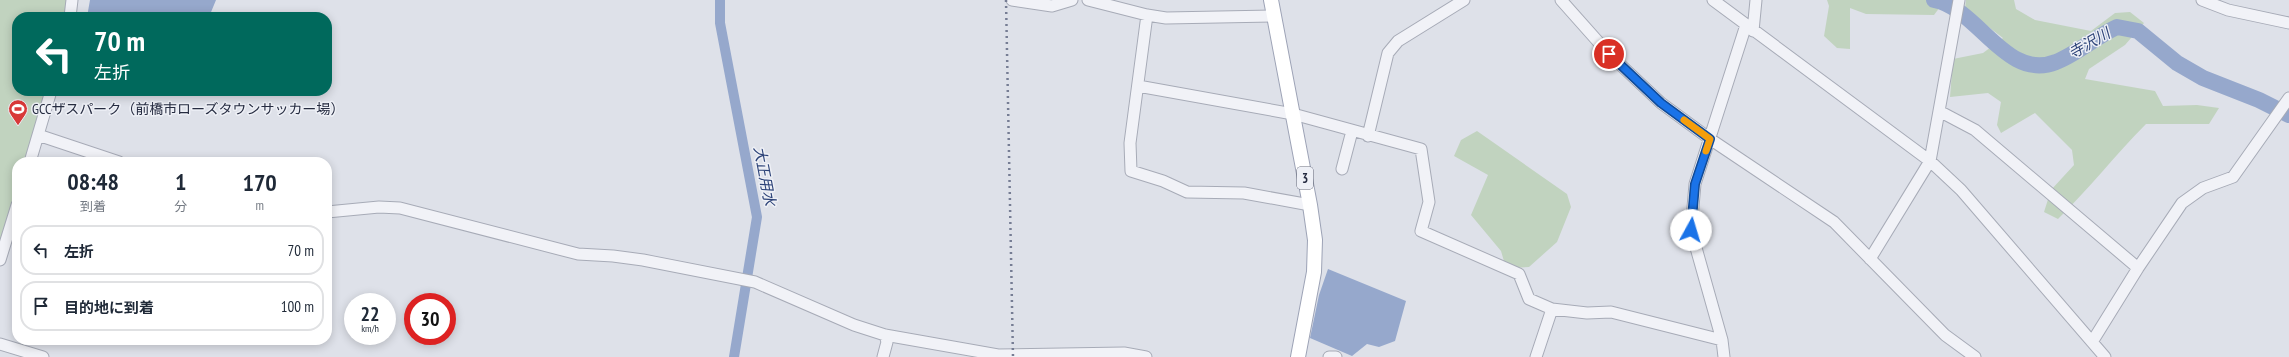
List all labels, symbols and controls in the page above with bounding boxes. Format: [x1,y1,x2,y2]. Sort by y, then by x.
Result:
text: 70 m [94,22,145,59]
water label: 寺沢川 [2065,23,2115,62]
icon: left [28,28,80,80]
pin [1592,37,1626,71]
icon: arrive [1598,43,1620,65]
text: 左折 [94,61,130,84]
sports icon: GCCザスパーク（前橋市ローズタウンサッカー場） [7,98,29,126]
place label: GCCザスパーク（前橋市ローズタウンサッカー場） [32,100,345,118]
water label: 大正用水 [750,145,780,209]
text: 08:48 [67,166,119,197]
text: 1 [175,166,186,197]
text: 170 [242,167,277,198]
road number: 3 [1297,167,1313,189]
text: m [255,197,264,214]
text: 到着 [80,198,106,215]
text: 分 [174,198,187,215]
position arrow [1670,209,1712,251]
icon: left [30,239,52,261]
text: 70 m [288,241,314,260]
text: 左折 [64,242,94,261]
speed limit sign: 30 [404,293,456,345]
icon: arrive [30,295,52,317]
text: 100 m [281,297,314,316]
text: 目的地に到着 [64,298,154,317]
text: 22 [360,301,380,327]
text: km/h [361,322,379,335]

